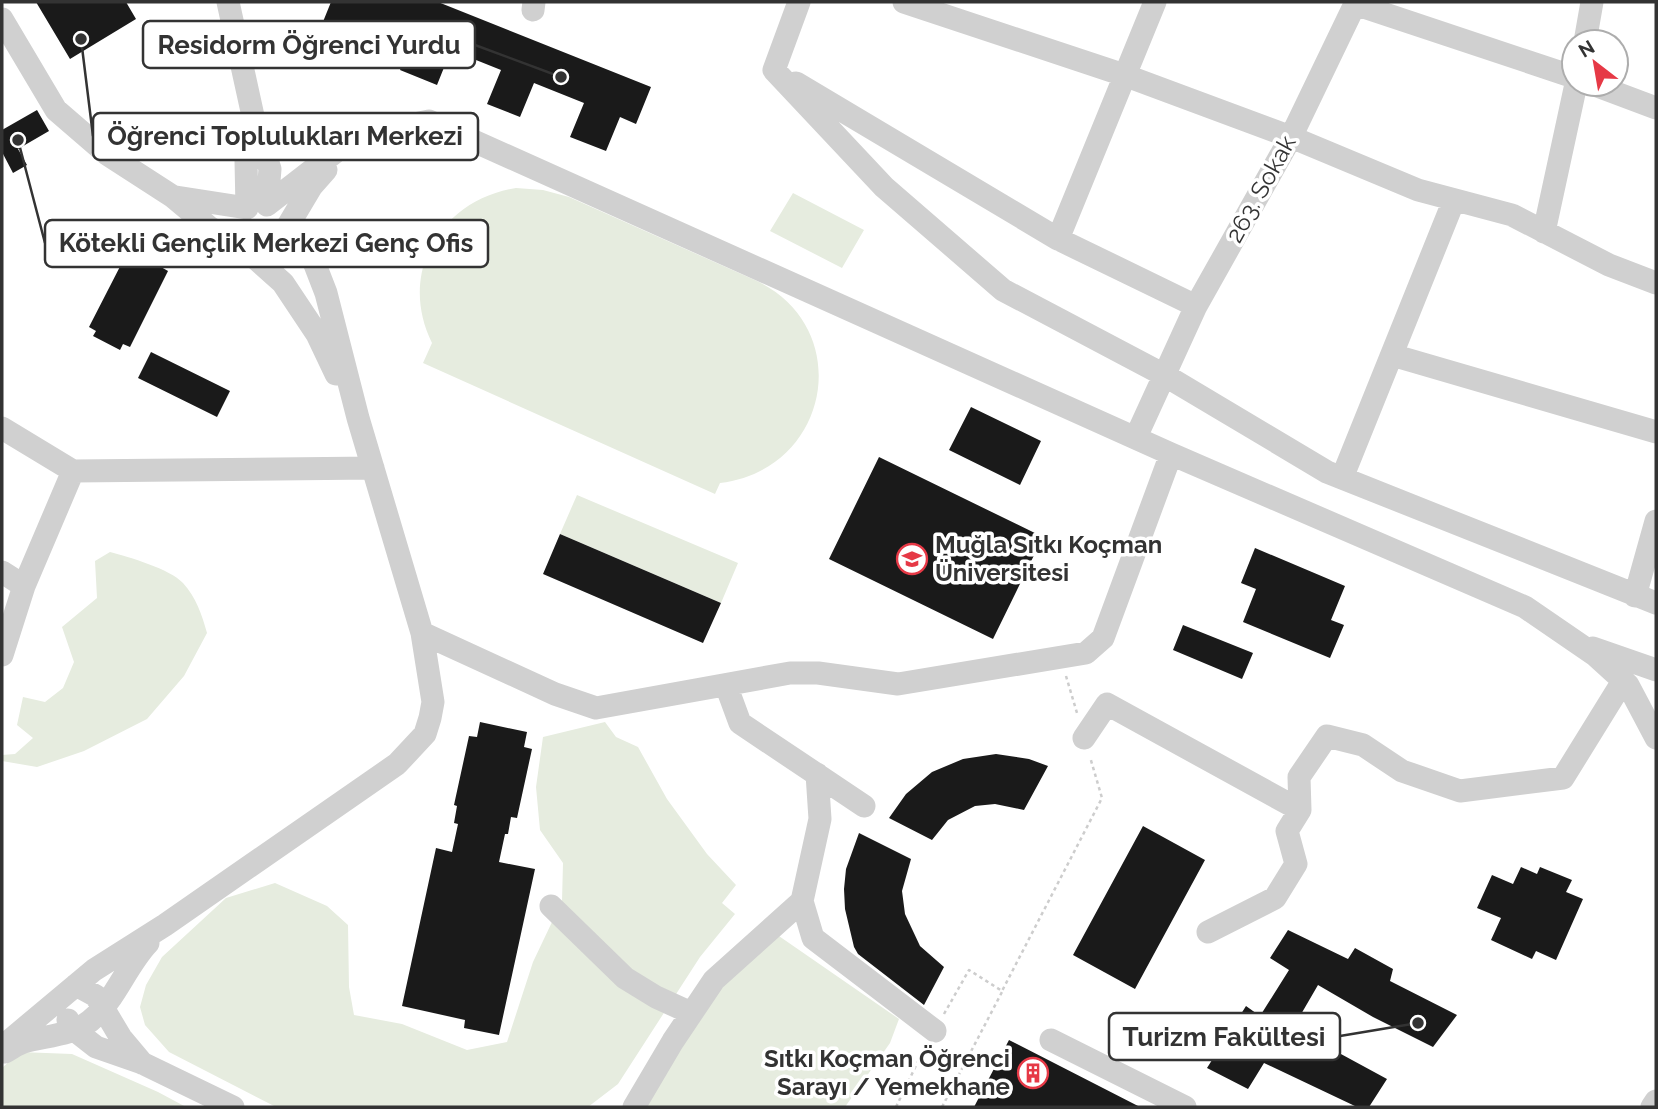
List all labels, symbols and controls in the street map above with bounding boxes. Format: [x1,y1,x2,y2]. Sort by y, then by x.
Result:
callout: Residorm Öğrenci Yurdu [143,21,475,68]
north arrow [1560,28,1630,98]
text: Residorm Öğrenci Yurdu [157,30,461,60]
text: N [1574,35,1598,62]
callout: Öğrenci Toplulukları Merkezi [93,113,478,160]
text: Öğrenci Toplulukları Merkezi [107,121,463,151]
street label: 263. Sokak [1219,130,1302,247]
callout: Kötekli Gençlik Merkezi Genç Ofis [45,220,488,267]
text: Kötekli Gençlik Merkezi Genç Ofis [59,228,473,258]
place label: Muğla Sıtkı Koçman Üniversitesi [935,530,1162,587]
school or university icon: Muğla Sıtkı Koçman Üniversitesi [895,542,929,576]
callout: Turizm Fakültesi [1109,1013,1340,1060]
text: Turizm Fakültesi [1123,1022,1325,1052]
place label: Sıtkı Koçman Öğrenci Sarayı / Yemekhane [764,1044,1010,1101]
building icon: Sıtkı Koçman Öğrenci Sarayı / Yemekhane [1016,1056,1050,1090]

